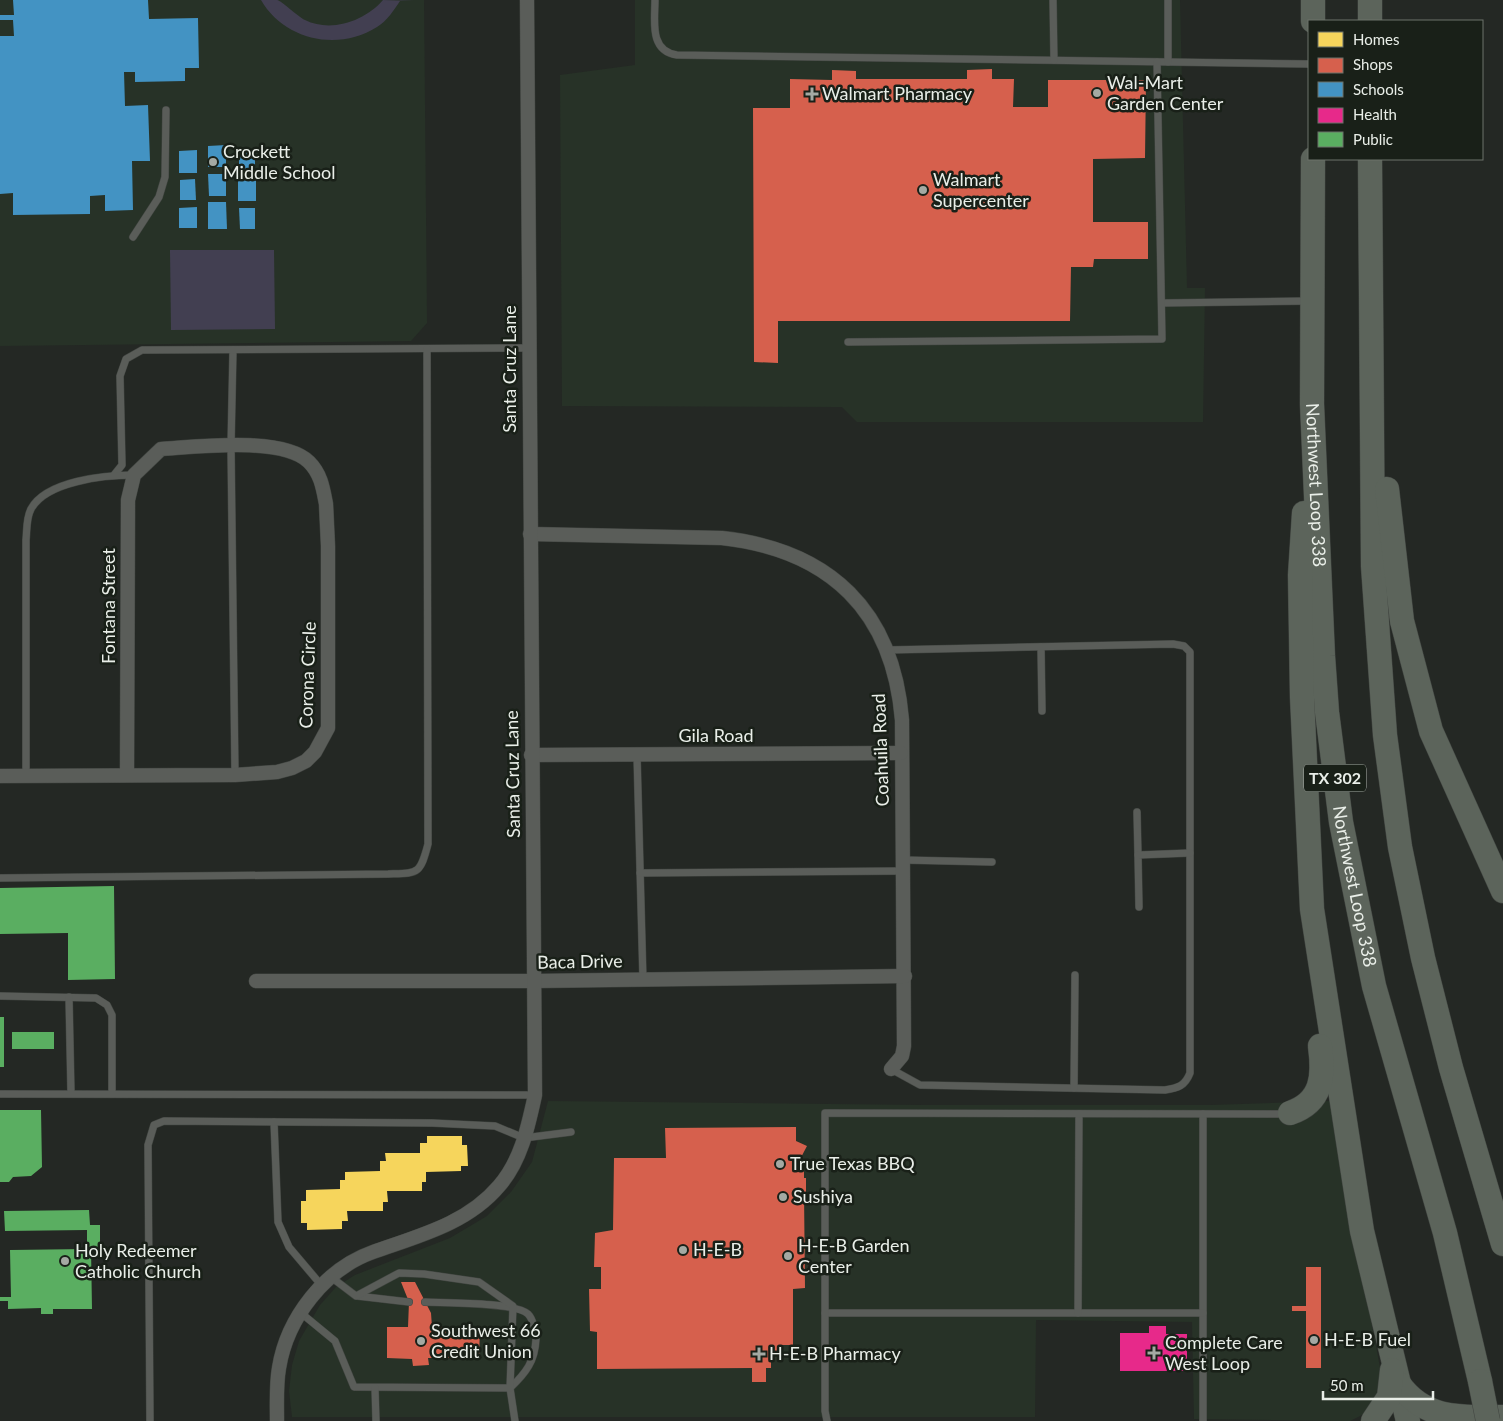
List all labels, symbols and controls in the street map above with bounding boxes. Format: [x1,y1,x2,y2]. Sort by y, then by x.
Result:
legend [1308,20,1483,160]
text: Homes [1353,30,1399,48]
text: Shops [1353,55,1393,73]
place label: Wal-Mart Garden Center [1107,71,1224,114]
text: Schools [1353,80,1404,98]
place label: Walmart Pharmacy [822,82,973,104]
marker: Wal-Mart Garden Center [1091,87,1103,99]
marker: Walmart Pharmacy [806,88,818,100]
text: Health [1353,105,1397,123]
text: Public [1353,130,1393,148]
place label: Crockett Middle School [223,140,335,183]
marker: Crockett Middle School [207,156,219,168]
place label: Walmart Supercenter [933,168,1029,211]
marker: Walmart Supercenter [917,184,929,196]
street label: Santa Cruz Lane [498,305,520,433]
street label: Northwest Loop 338 [1302,402,1331,567]
street label: Fontana Street [97,548,119,664]
street label: Corona Circle [294,621,320,729]
street label: Coahuila Road [867,693,893,807]
street label: Santa Cruz Lane [500,710,524,838]
street label: Gila Road [678,724,754,746]
road number: TX 302 [1304,764,1366,791]
street label: Northwest Loop 338 [1329,804,1382,969]
street label: Baca Drive [537,949,623,973]
place label: True Texas BBQ [790,1152,915,1174]
marker: True Texas BBQ [774,1158,786,1170]
place label: Sushiya [793,1185,853,1207]
marker: Sushiya [777,1191,789,1203]
place label: H-E-B Garden Center [798,1234,910,1277]
place label: H-E-B [693,1238,742,1260]
place label: Holy Redeemer Catholic Church [75,1239,201,1282]
marker: H-E-B [677,1244,689,1256]
marker: H-E-B Garden Center [782,1250,794,1262]
marker: Holy Redeemer Catholic Church [59,1255,71,1267]
place label: Southwest 66 Credit Union [431,1319,541,1362]
place label: H-E-B Fuel [1324,1328,1411,1350]
place label: Complete Care West Loop [1165,1331,1283,1374]
marker: H-E-B Fuel [1308,1334,1320,1346]
marker: Southwest 66 Credit Union [415,1335,427,1347]
place label: H-E-B Pharmacy [769,1342,901,1364]
marker: Complete Care West Loop [1147,1346,1161,1360]
marker: H-E-B Pharmacy [753,1348,765,1360]
scale bar [1323,1368,1433,1400]
text: 50 m [1330,1376,1364,1394]

